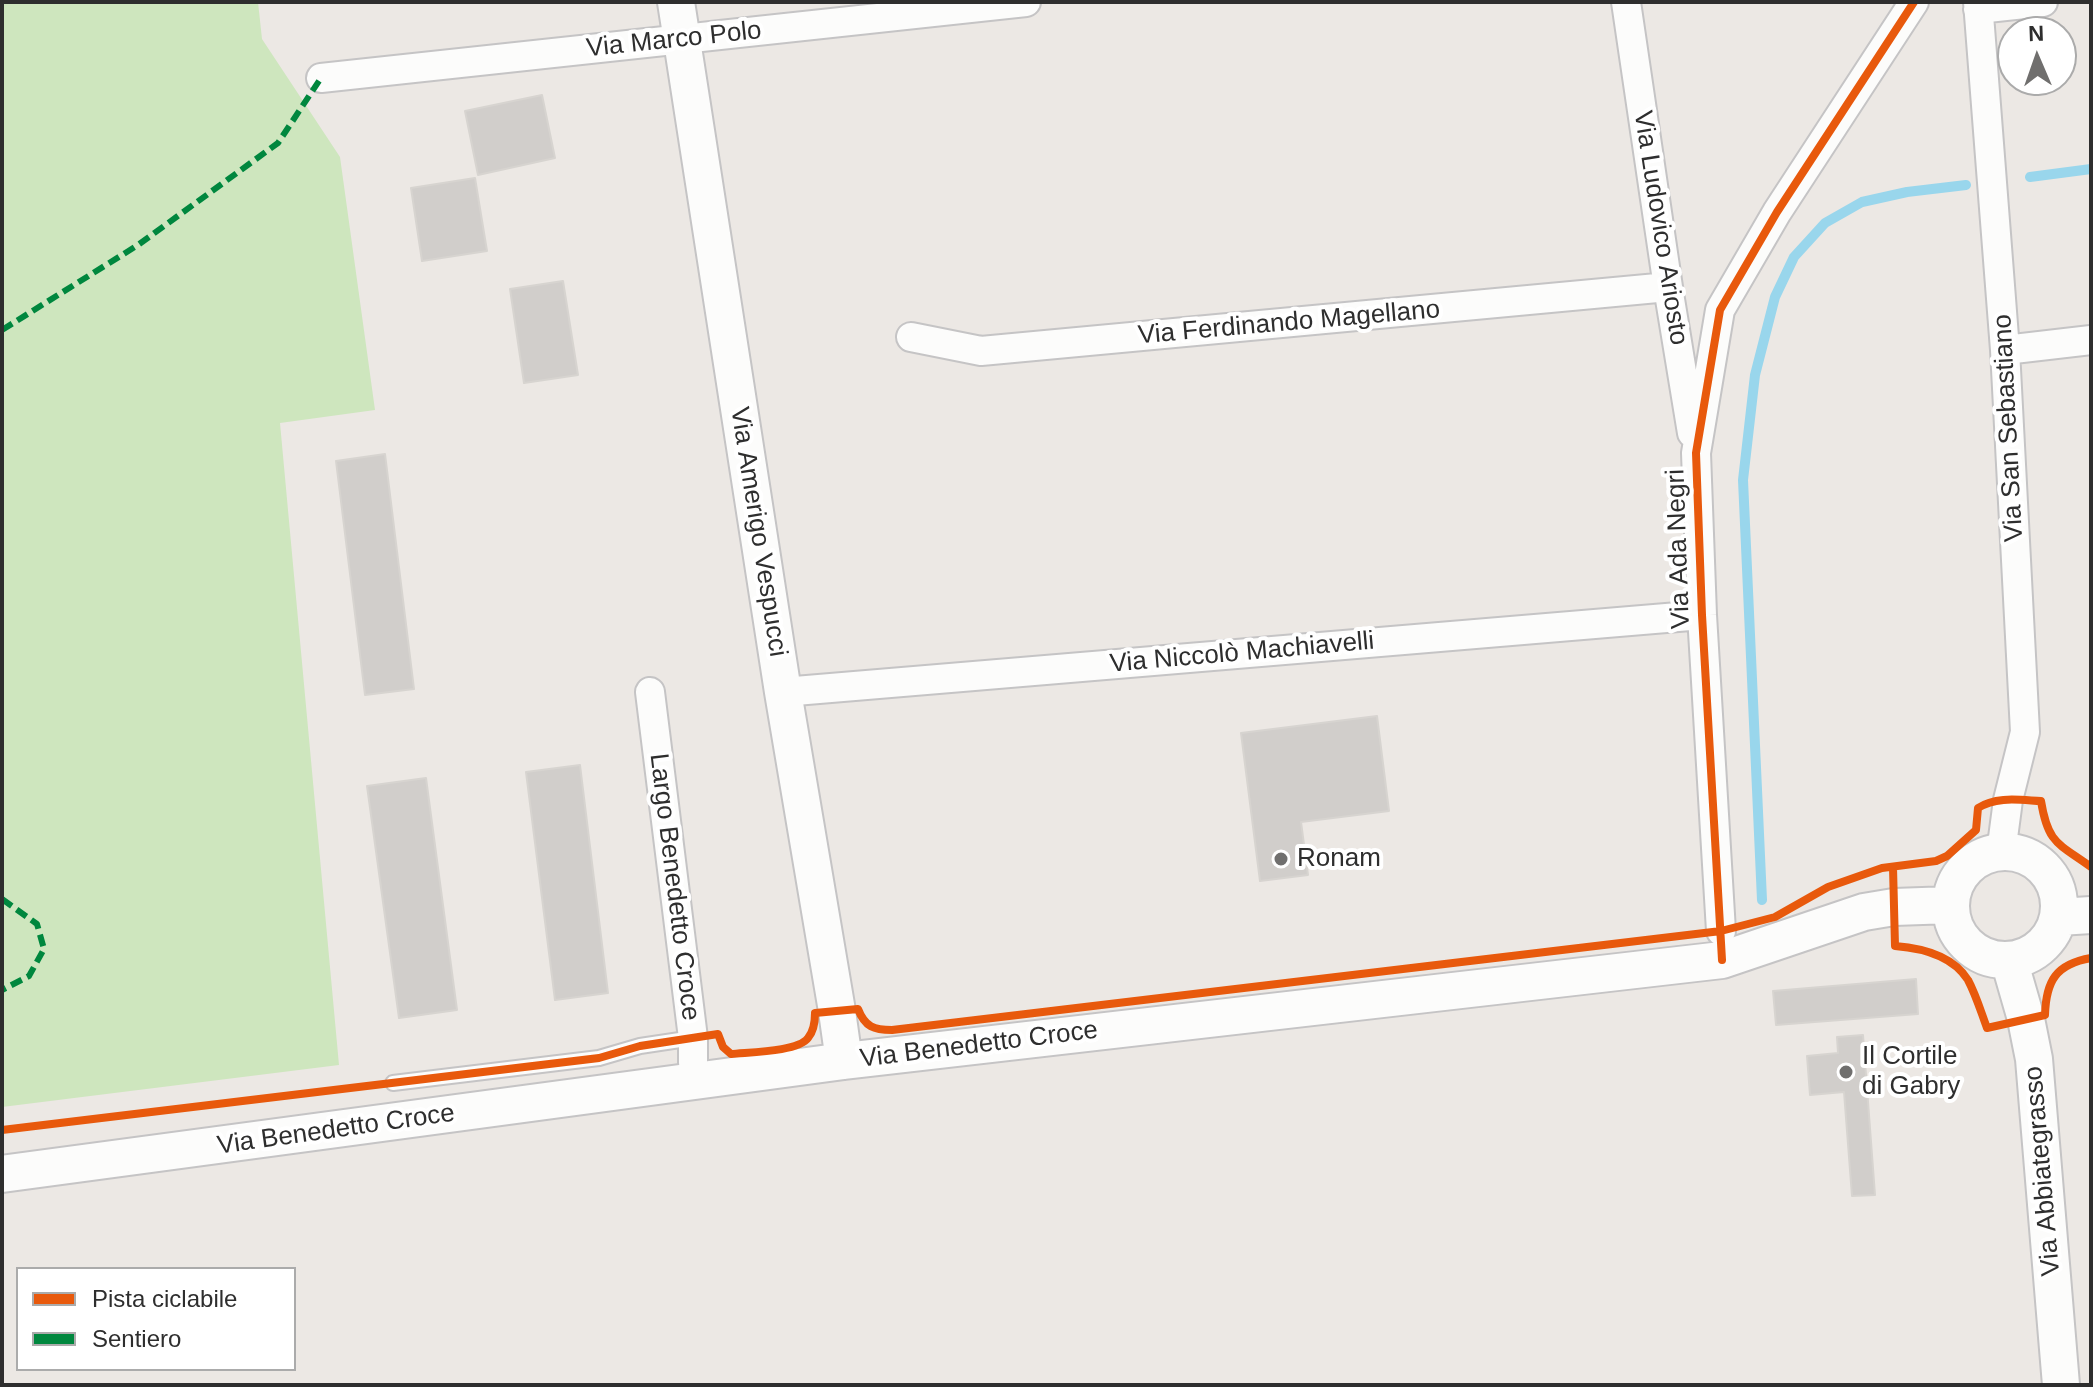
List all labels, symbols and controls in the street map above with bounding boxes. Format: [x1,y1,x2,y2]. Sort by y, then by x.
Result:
street label: Via Marco Polo [585,15,763,65]
north arrow [1997,16,2077,96]
text: N [2028,21,2045,46]
street label: Via Ludovico Ariosto [1626,109,1694,347]
street label: Via Ferdinando Magellano [1137,294,1441,352]
street label: Via San Sebastiano [1987,313,2031,543]
street label: Via Amerigo Vespucci [723,405,793,659]
street label: Via Ada Negri [1661,469,1697,629]
street label: Via Niccolò Machiavelli [1108,626,1376,680]
street label: Largo Benedetto Croce [642,752,706,1022]
place label: Ronam [1297,843,1381,875]
marker: Ronam [1272,850,1290,868]
street label: Via Benedetto Croce [858,1015,1100,1075]
place label: Il Cortile di Gabry [1862,1041,1960,1102]
marker: Il Cortile di Gabry [1837,1063,1855,1081]
street label: Via Abbiategrasso [2018,1065,2068,1277]
street label: Via Benedetto Croce [215,1098,457,1162]
legend [16,1267,296,1371]
text: Pista ciclabile [92,1285,237,1312]
text: Sentiero [92,1325,181,1352]

